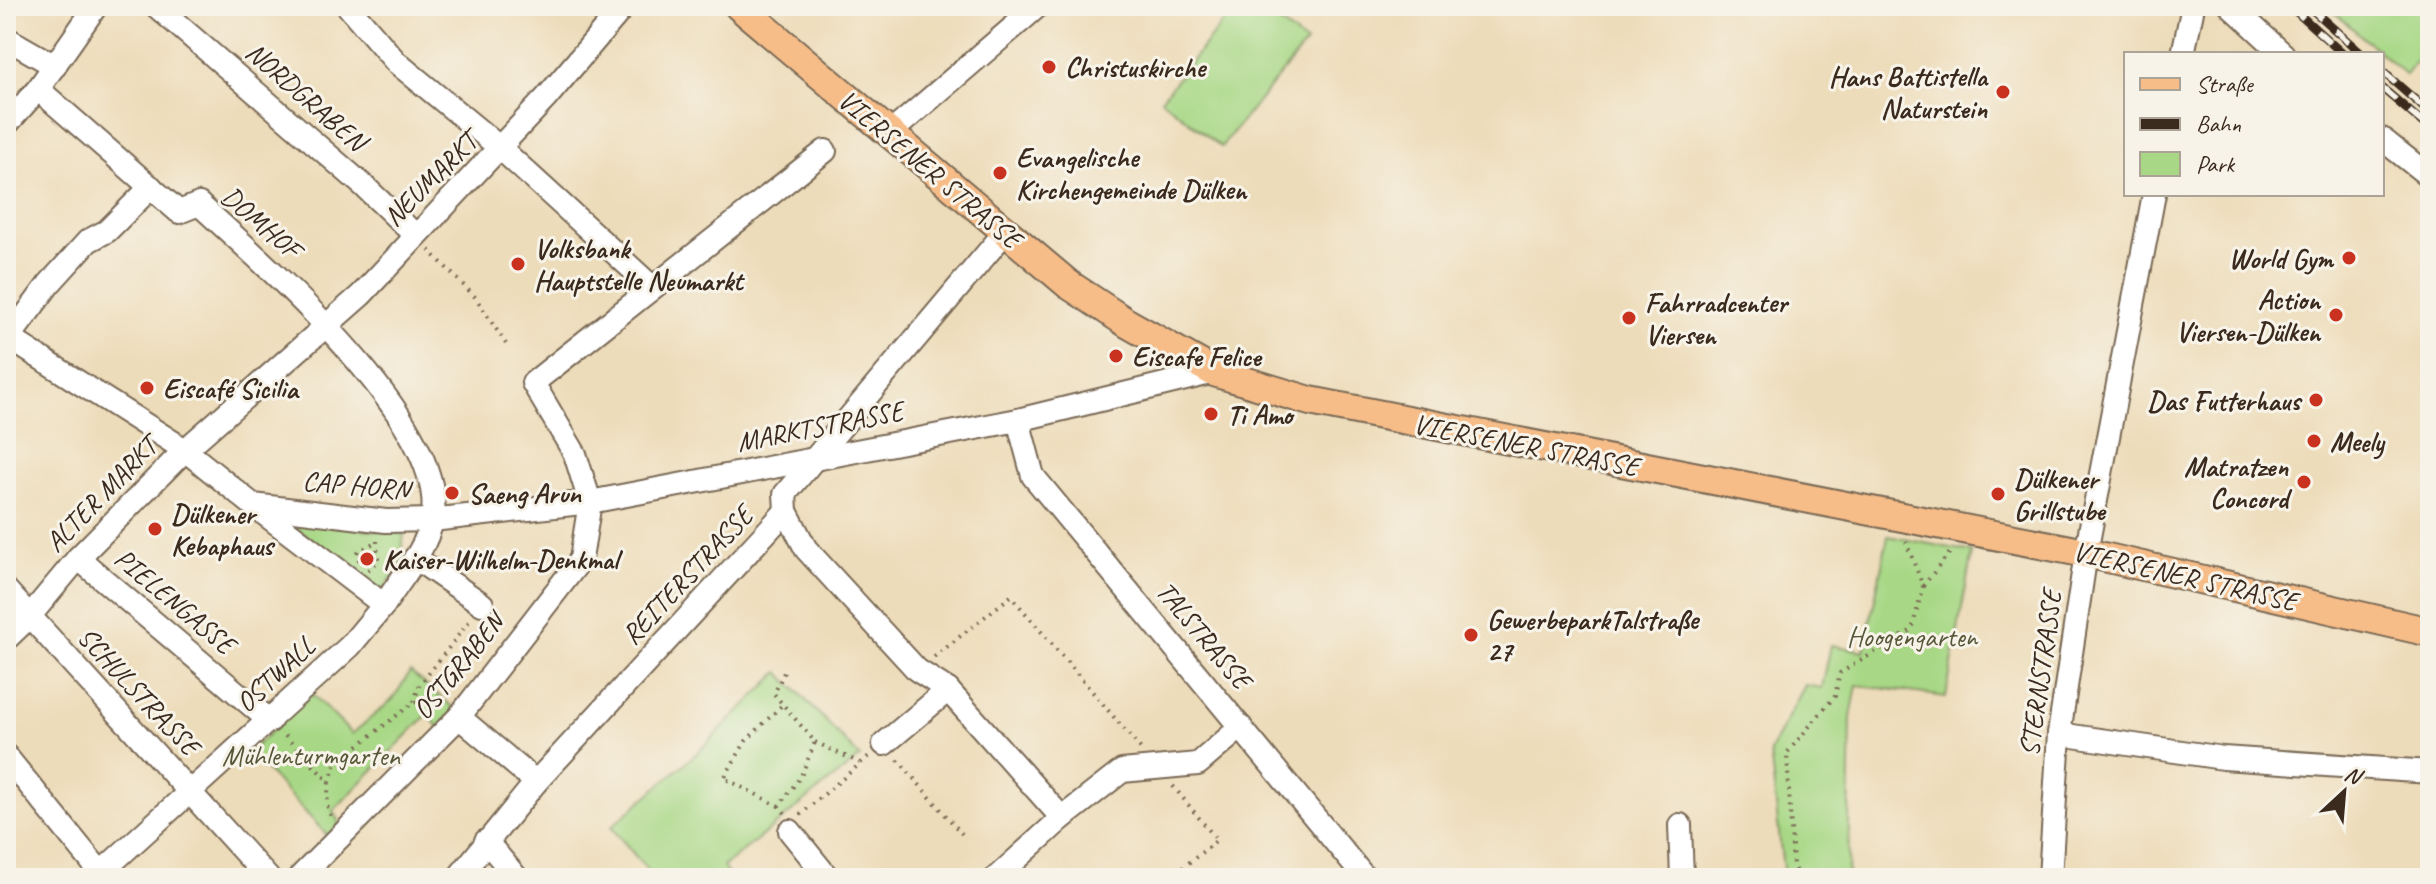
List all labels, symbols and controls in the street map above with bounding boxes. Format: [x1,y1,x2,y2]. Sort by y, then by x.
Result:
street label: NORDGRABEN [239,34,377,161]
place label: Christuskirche [1065,50,1207,85]
legend [2124,52,2384,196]
marker: Christuskirche [1040,58,1058,76]
place label: Hans Battistella Naturstein [1829,59,1990,126]
text: Straße [2196,69,2255,99]
street label: VIERSENER STRASSE [831,82,1032,258]
marker: Hans Battistella Naturstein [1994,83,2012,101]
text: Bahn [2196,109,2241,139]
street label: NEUMARKT [376,120,489,233]
place label: Evangelische Kirchengemeinde Dülken [1016,140,1248,207]
text: Park [2196,149,2236,179]
marker: Evangelische Kirchengemeinde Dülken [991,164,1009,182]
street label: DOMHOF [215,178,312,270]
place label: Volksbank Hauptstelle Neumarkt [534,231,745,298]
place label: World Gym [2229,241,2335,276]
marker: World Gym [2340,249,2358,267]
marker: Volksbank Hauptstelle Neumarkt [509,255,527,273]
place label: Action Viersen-Dülken [2176,282,2322,349]
place label: Fahrradcenter Viersen [1645,285,1790,352]
marker: Action Viersen-Dülken [2327,306,2345,324]
marker: Fahrradcenter Viersen [1620,309,1638,327]
place label: Eiscafe Felice [1132,339,1263,374]
marker: Eiscafe Felice [1107,347,1125,365]
place label: Eiscafé Sicilia [163,371,300,406]
marker: Eiscafé Sicilia [138,379,156,397]
place label: Das Futterhaus [2147,383,2303,418]
marker: Das Futterhaus [2307,391,2325,409]
street label: MARKTSTRASSE [734,392,910,459]
place label: Ti Amo [1227,397,1295,432]
marker: Ti Amo [1202,405,1220,423]
street label: VIERSENER STRASSE [1410,406,1645,485]
place label: Meely [2330,424,2386,460]
street label: ALTER MARKT [37,425,169,559]
marker: Meely [2305,432,2323,450]
place label: Matratzen Concord [2184,449,2293,516]
place label: Dülkener Grillstube [2014,461,2107,528]
street label: CAP HORN [301,463,415,507]
marker: Matratzen Concord [2295,473,2313,491]
place label: Saeng Arun [468,476,582,511]
marker: Saeng Arun [443,484,461,502]
marker: Dülkener Grillstube [1989,485,2007,503]
place label: Dülkener Kebaphaus [171,496,276,563]
street label: REITERSTRASSE [614,496,763,652]
marker: Dülkener Kebaphaus [146,520,164,538]
street label: VIERSENER STRASSE [2070,533,2304,620]
street label: PIELENGASSE [108,540,245,664]
place label: Kaiser-Wilhelm-Denkmal [383,542,624,577]
marker: Kaiser-Wilhelm-Denkmal [358,550,376,568]
street label: TALSTRASSE [1149,574,1262,699]
street label: STERNSTRASSE [2011,584,2069,758]
street label: OSTGRABEN [404,602,514,726]
place label: GewerbeparkTalstraße 27 [1487,602,1701,669]
street label: SCHULSTRASSE [71,619,210,765]
park label: Hoogengarten [1847,619,1979,654]
marker: GewerbeparkTalstraße 27 [1462,626,1480,644]
street label: OSTWALL [228,628,322,719]
park label: Mühlenturmgarten [222,738,401,773]
north arrow [2304,752,2384,832]
text: N [2340,759,2368,792]

